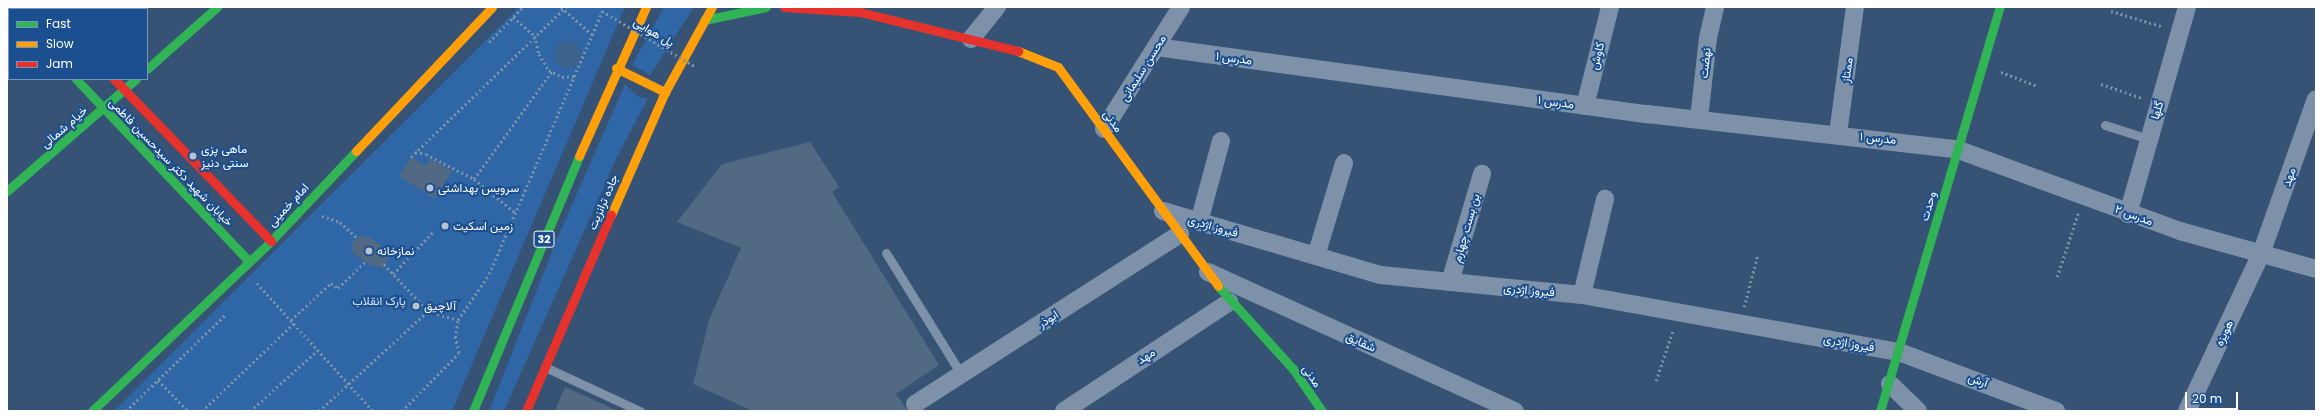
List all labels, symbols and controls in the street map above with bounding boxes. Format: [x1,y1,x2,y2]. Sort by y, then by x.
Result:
legend [8,8,148,80]
street label: پل هوایی [631,14,677,50]
text: Fast [46,15,71,32]
street label: محسن سلیمانی [1117,32,1169,104]
text: Slow [46,35,74,52]
street label: کاوش [1587,41,1607,71]
street label: نهضت [1696,47,1714,79]
street label: مدرس ۱ [1215,48,1253,68]
text: Jam [46,55,73,72]
street label: ممتاز [1838,57,1856,83]
street label: مدرس ۱ [1537,92,1575,112]
street label: خیابان شهید دکتر سیدحسین فاطمی [106,95,236,229]
street label: گلها [2148,99,2166,121]
street label: خیام شمالی [38,103,90,151]
street label: مدنی [1100,107,1126,135]
street label: مدرس ۱ [1859,129,1897,147]
place label: ماهی پزی سنتی دنیز [201,142,248,170]
marker: ماهی پزی سنتی دنیز [188,151,198,161]
street label: مهد [2279,166,2299,188]
street label: جاده ترانزیت [585,172,621,232]
street label: امام خمینی [264,180,312,230]
place label: سرویس بهداشتی [438,181,519,195]
marker: سرویس بهداشتی [425,183,435,193]
street label: وحدت [1917,189,1939,223]
street label: بن بست چهارم [1449,192,1483,264]
street label: مدرس ۲ [2113,201,2155,229]
street label: فیروز اژدری [1186,212,1240,240]
place label: زمین اسکیت [453,219,513,233]
marker: زمین اسکیت [440,221,450,231]
road number: 32 [533,230,555,248]
place label: نمازخانه [377,244,414,258]
marker: نمازخانه [364,246,374,256]
street label: فیروز اژدری [1503,281,1555,299]
park label: پارک انقلاب [352,294,406,308]
place label: آلاچیق [424,299,456,313]
marker: آلاچیق [411,301,421,311]
street label: ابوذر [1035,307,1061,331]
street label: هویزه [2212,318,2236,348]
street label: شقایق [1344,329,1378,355]
street label: فیروز اژدری [1822,331,1876,355]
street label: مهد [1134,345,1158,367]
street label: مدنی [1299,362,1325,390]
street label: آرش [1966,370,1990,390]
scale bar [2187,384,2240,410]
text: 20 m [2192,390,2222,407]

